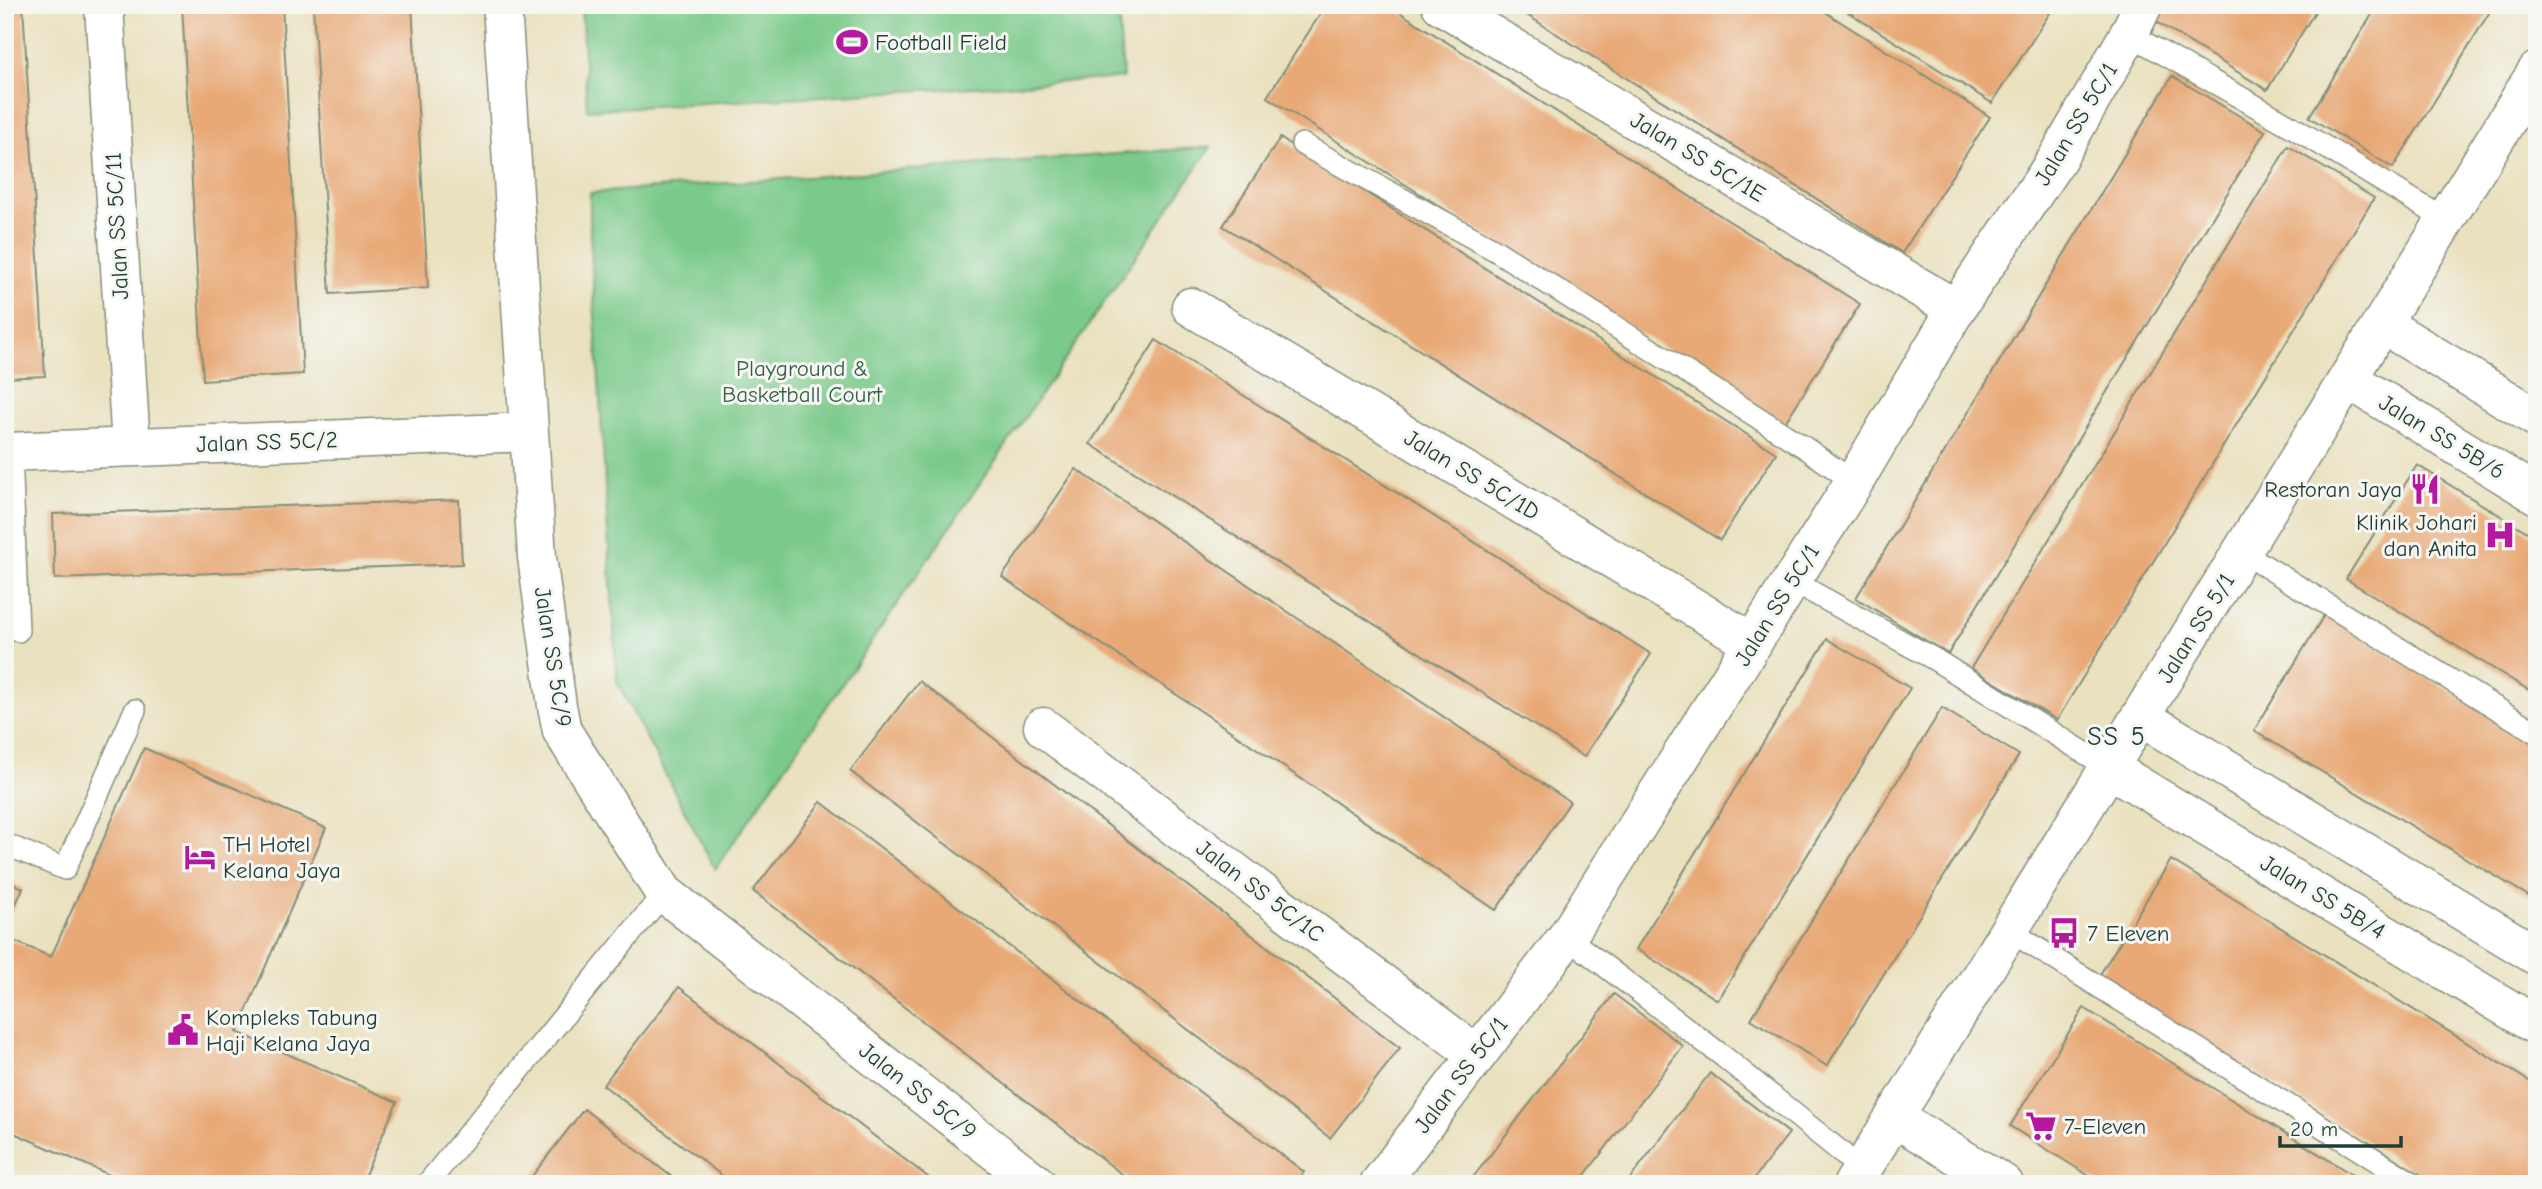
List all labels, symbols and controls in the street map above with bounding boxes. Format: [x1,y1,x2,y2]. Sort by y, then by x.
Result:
sports icon: Football Field [835,25,869,59]
place label: Football Field [875,29,1007,56]
street label: Jalan SS 5C/1 [2029,58,2123,190]
street label: Jalan SS 5C/1E [1626,106,1770,208]
street label: Jalan SS 5C/11 [100,152,134,300]
park label: Playground & Basketball Court [722,355,883,408]
street label: Jalan SS 5B/6 [2374,389,2510,485]
street label: Jalan SS 5C/1D [1399,424,1545,526]
street label: Jalan SS 5C/2 [196,426,338,458]
restaurant icon: Restoran Jaya [2408,472,2442,506]
place label: Restoran Jaya [2264,476,2402,503]
place label: Klinik Johari dan Anita [2356,509,2477,562]
hospital icon: Klinik Johari dan Anita [2483,518,2517,552]
street label: Jalan SS 5C/1 [1729,539,1825,671]
street label: Jalan SS 5/1 [2152,568,2240,688]
street label: Jalan SS 5C/9 [529,585,577,729]
district label: SS 5 [2087,722,2147,752]
place label: TH Hotel Kelana Jaya [223,831,341,884]
street label: Jalan SS 5C/1C [1191,834,1329,948]
hotel icon: TH Hotel Kelana Jaya [183,840,217,874]
street label: Jalan SS 5B/4 [2256,849,2390,945]
bus stop icon: 7 Eleven [2047,916,2081,950]
place label: 7 Eleven [2087,920,2169,947]
place label: Kompleks Tabung Haji Kelana Jaya [206,1004,378,1057]
street label: Jalan SS 5C/1 [1409,1012,1513,1138]
public building icon: Kompleks Tabung Haji Kelana Jaya [166,1013,200,1047]
street label: Jalan SS 5C/9 [854,1037,982,1145]
scale bar [2280,1105,2400,1149]
supermarket icon: 7-Eleven [2024,1109,2058,1143]
place label: 7-Eleven [2064,1113,2146,1140]
text: 20 m [2290,1117,2338,1141]

